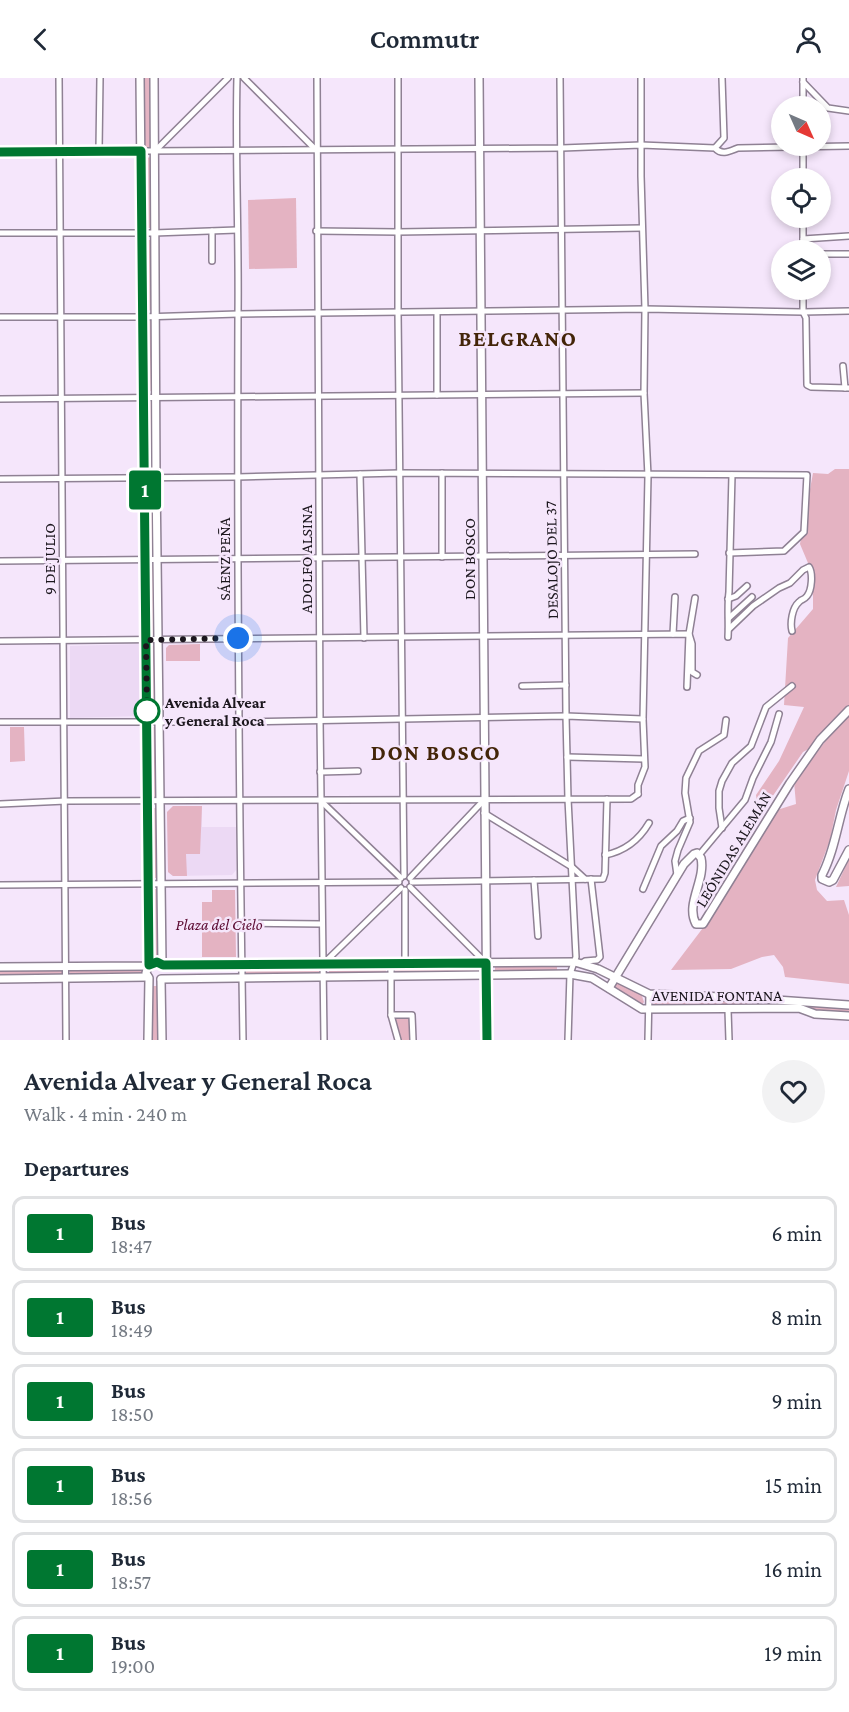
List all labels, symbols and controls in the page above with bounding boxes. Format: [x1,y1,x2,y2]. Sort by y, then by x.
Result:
icon: back [24,23,57,56]
icon: person [792,23,825,56]
text: Commutr [370,24,479,54]
north arrow [771,96,831,156]
map controls [771,96,831,300]
button: locate [771,168,831,228]
button: layers [771,240,831,300]
district label: BELGRANO [458,326,578,351]
line badge: 1 [126,470,164,510]
text: 1 [141,478,149,502]
street label: DESALOJO DEL 37 [542,500,562,619]
street label: ADOLFO ALSINA [298,504,315,613]
street label: SÁENZ PEÑA [216,516,233,601]
street label: DON BOSCO [461,518,478,600]
street label: 9 DE JULIO [41,523,59,595]
your location [223,623,253,653]
place label: Avenida Alvear y General Roca [164,694,266,729]
marker: Avenida Alvear y General Roca [134,698,160,724]
district label: DON BOSCO [371,740,501,765]
street label: LEÓNIDAS ALEMÁN [692,789,775,910]
park label: Plaza del Cielo [175,916,263,933]
street label: AVENIDA FONTANA [652,987,783,1004]
button: heart [762,1060,825,1123]
text: Avenida Alvear y General Roca [24,1065,372,1096]
text: Walk · 4 min · 240 m [24,1103,187,1125]
text: Departures [24,1156,129,1181]
text: Bus [111,1210,145,1235]
text: 1 [56,1221,64,1245]
text: 6 min [771,1221,822,1246]
text: 18:47 [111,1235,152,1257]
text: Bus [111,1294,145,1319]
text: 1 [56,1305,64,1329]
text: 8 min [771,1305,822,1330]
text: 18:49 [111,1319,153,1341]
text: Bus [111,1378,145,1403]
text: 1 [56,1389,64,1413]
text: 9 min [771,1389,822,1414]
text: 18:50 [111,1403,154,1425]
text: Bus [111,1462,145,1487]
text: 1 [56,1473,64,1497]
text: 15 min [765,1473,822,1498]
text: 18:56 [111,1487,153,1509]
text: Bus [111,1546,145,1571]
text: 1 [56,1557,64,1581]
text: 16 min [764,1557,822,1582]
text: 18:57 [111,1571,151,1593]
text: Bus [111,1630,145,1655]
text: 1 [56,1641,64,1665]
text: 19 min [764,1641,822,1666]
text: 19:00 [111,1655,155,1677]

